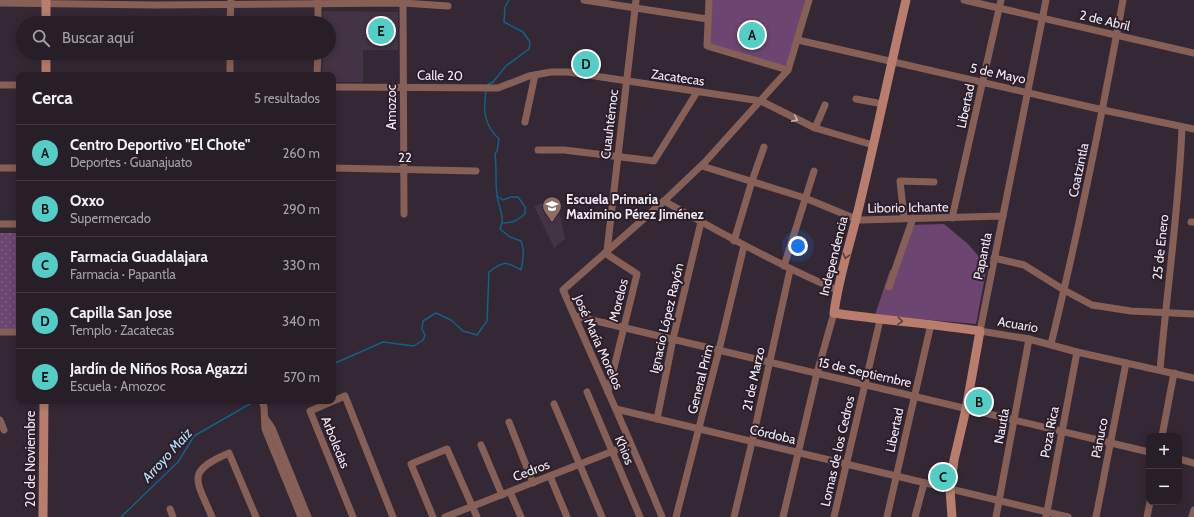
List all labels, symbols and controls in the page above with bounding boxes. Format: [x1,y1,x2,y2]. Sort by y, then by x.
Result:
street label: 2 de Abril [1078,6,1132,34]
search box [16,16,336,60]
pin: E [368,16,394,46]
pin: A [739,20,765,50]
icon: search [30,27,52,49]
text: Buscar aquí [62,29,134,47]
pin: D [573,49,599,79]
street label: 5 de Mayo [969,59,1027,87]
street label: Zacatecas [650,65,706,89]
street label: Calle 20 [417,67,463,83]
street label: Libertad [952,82,978,130]
street label: Amozoc [383,84,399,130]
text: Cerca [32,88,73,108]
street label: Cuauhtémoc [597,88,621,160]
text: 5 resultados [254,90,320,106]
one-way arrow [791,114,799,122]
text: Centro Deportivo "El Chote" [70,136,250,154]
street label: Coatzintla [1064,141,1092,199]
text: A [41,145,49,161]
text: 260 m [282,145,320,161]
street label: 22 [398,149,412,165]
text: Deportes · Guanajuato [70,154,192,170]
place label: Escuela Primaria Maximino Pérez Jiménez [566,191,704,222]
text: Oxxo [70,192,104,210]
school or university icon: Escuela Primaria Maximino Pérez Jiménez [541,195,563,223]
street label: Liborio Ichante [867,198,949,216]
text: B [41,201,49,217]
text: 290 m [282,201,320,217]
text: Supermercado [70,210,151,226]
street label: Independencia [815,214,851,297]
street label: 25 de Enero [1149,214,1171,280]
street label: Papantla [969,230,995,281]
your location [788,236,808,256]
text: Farmacia Guadalajara [70,248,208,266]
one-way arrow [842,253,851,260]
text: C [41,257,49,273]
text: 330 m [283,257,320,273]
street label: Ignacio López Rayón [646,261,686,375]
text: Farmacia · Papantla [70,266,176,282]
street label: Morelos [605,276,631,323]
street label: José María Morelos [571,291,627,392]
text: Capilla San Jose [70,304,172,322]
text: D [40,313,50,329]
text: 340 m [282,313,320,329]
street label: Acuario [996,313,1040,335]
one-way arrow [897,317,903,326]
text: Templo · Zacatecas [70,322,174,338]
street label: General Prim [684,343,716,415]
street label: 21 de Marzo [738,346,768,412]
street label: 15 de Septiembre [817,353,914,391]
text: Jardín de Niños Rosa Agazzi [70,360,247,378]
text: E [41,369,49,385]
text: 570 m [283,369,320,385]
text: Escuela · Amozoc [70,378,166,394]
pin: B [966,387,992,417]
street label: Lomas de los Cedros [817,394,858,508]
street label: Poza Rica [1036,404,1062,459]
street label: Libertad [881,406,907,454]
street label: Nautla [990,406,1012,445]
street label: 20 de Noviembre [22,410,38,507]
street label: Arboledas [318,414,354,471]
street label: Pánuco [1087,417,1111,459]
street label: Córdoba [748,421,798,447]
water label: Arroyo Maiz [137,423,197,487]
street label: Khios [612,433,638,467]
map controls [1146,433,1182,505]
button: + [1146,433,1182,469]
street label: Cedros [510,455,552,484]
pin: C [930,462,956,492]
button: − [1146,469,1182,505]

